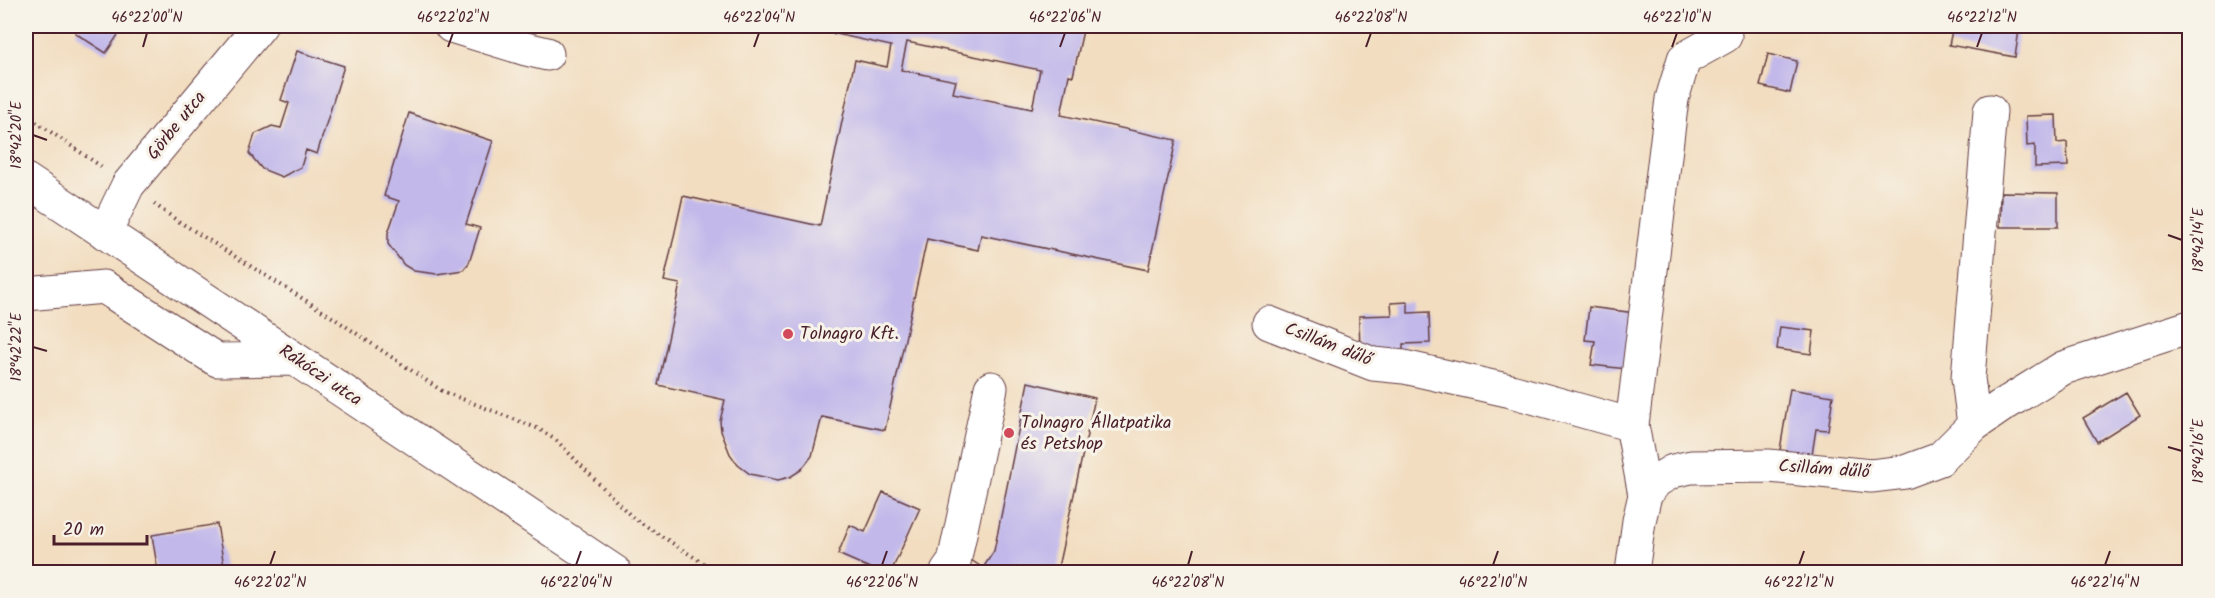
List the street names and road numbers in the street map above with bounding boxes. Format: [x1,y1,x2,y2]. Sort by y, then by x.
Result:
street label: Görbe utca [140,85,214,167]
street label: Csillám dűlő [1280,315,1378,376]
street label: Rákóczi utca [272,337,368,415]
street label: Csillám dűlő [1777,452,1873,488]

